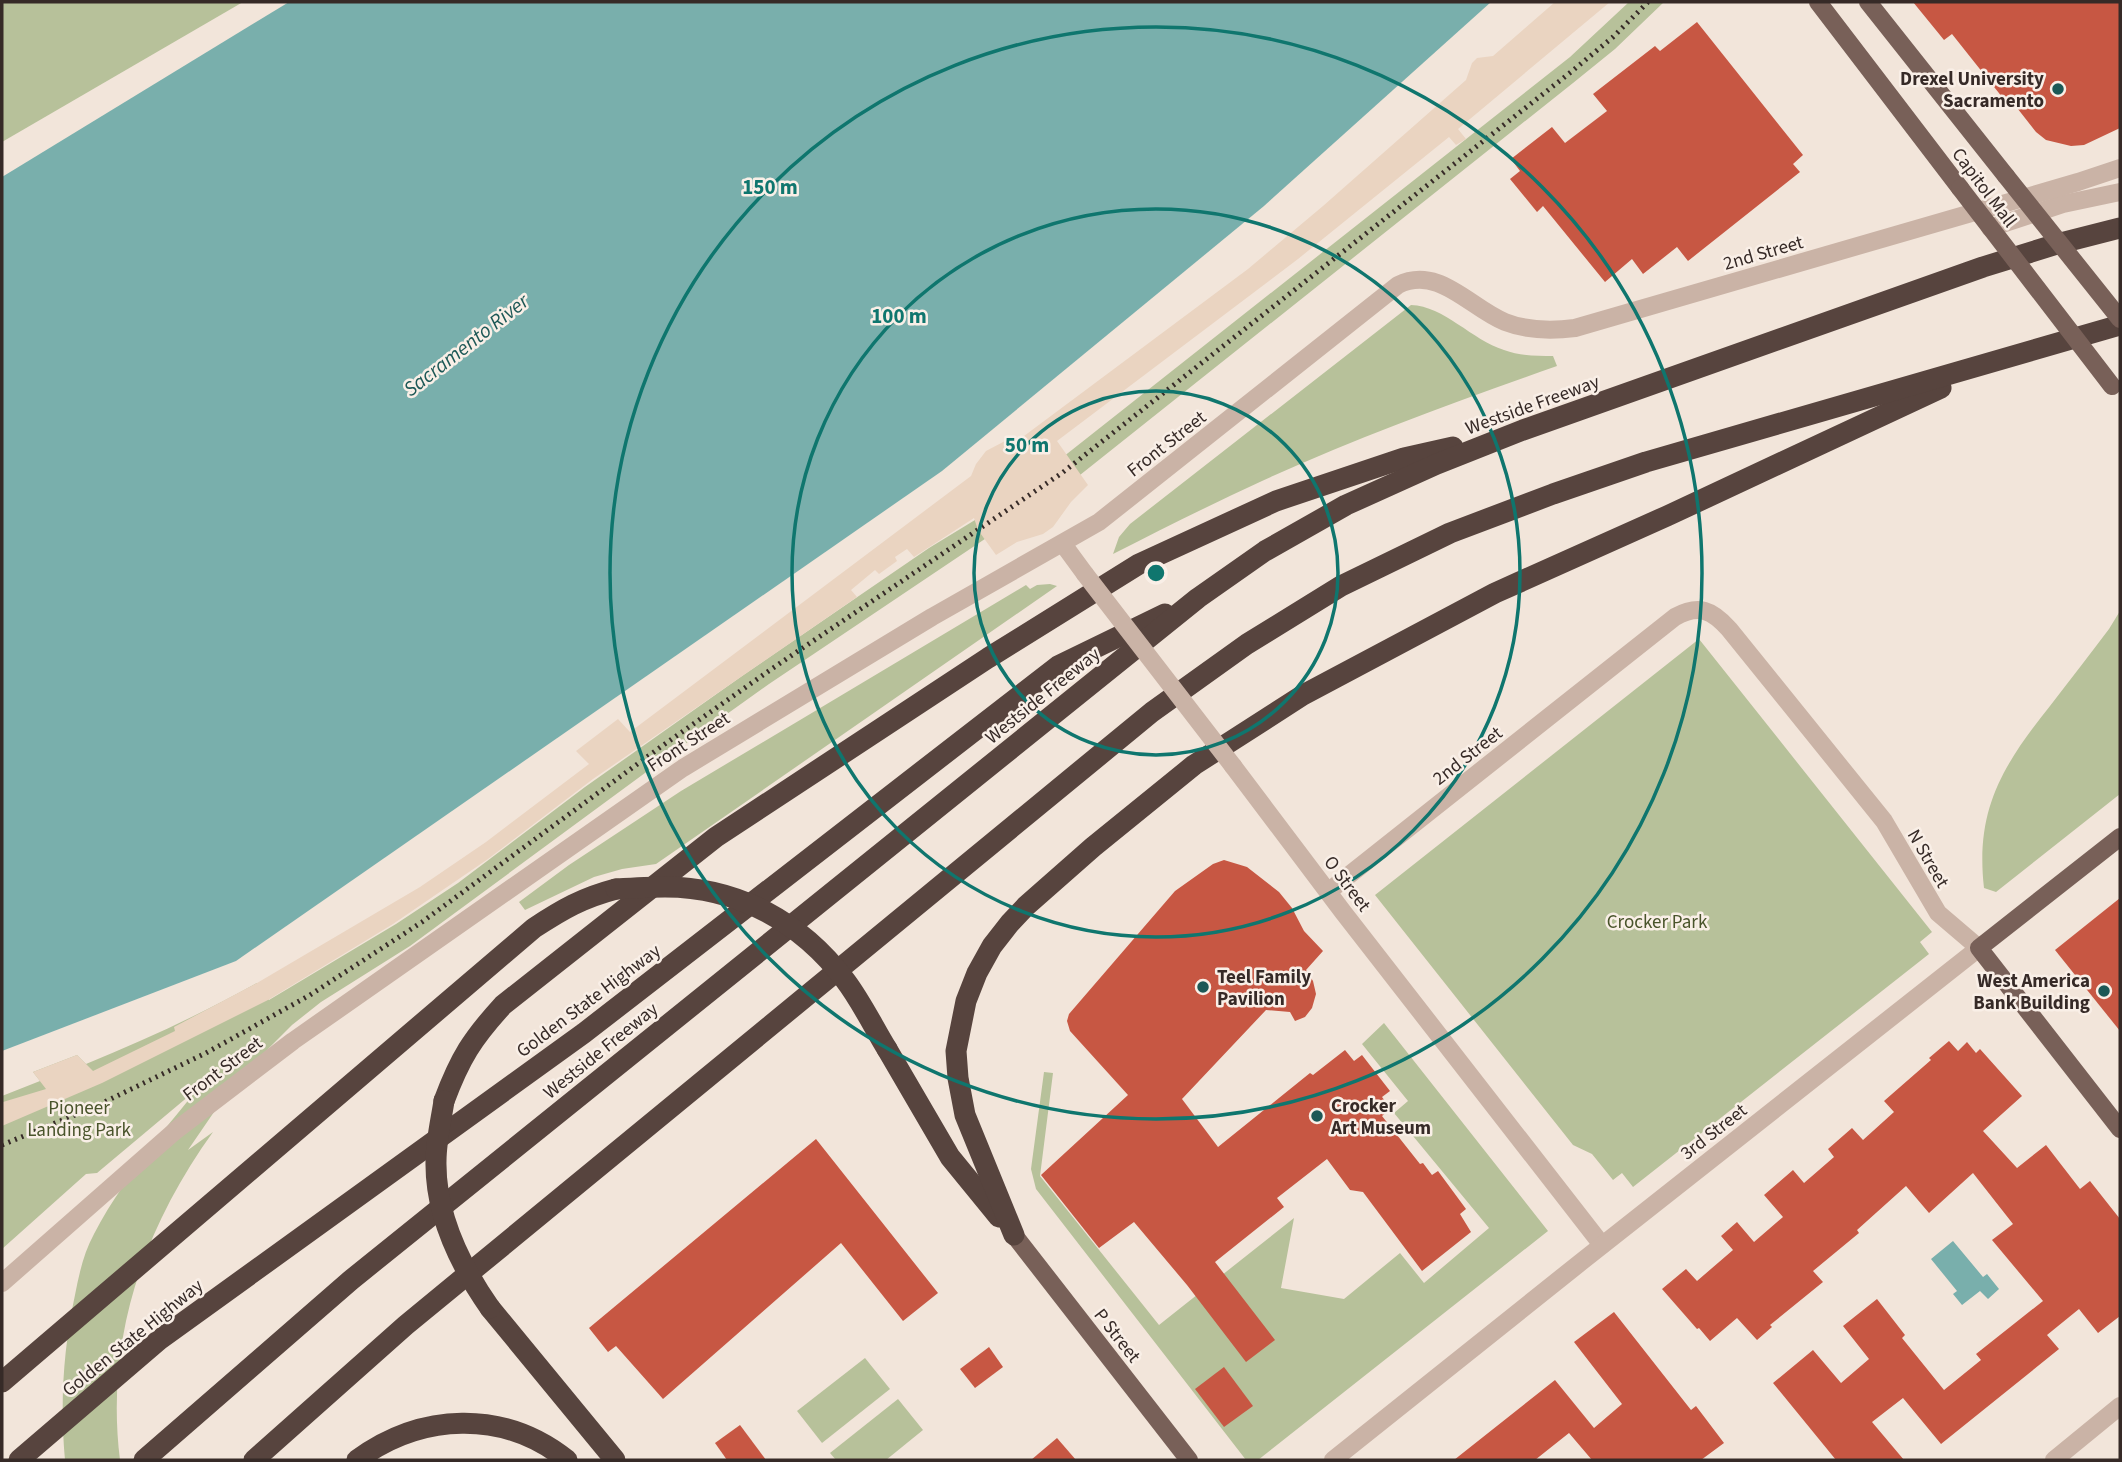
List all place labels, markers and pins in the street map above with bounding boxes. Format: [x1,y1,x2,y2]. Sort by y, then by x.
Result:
place label: Drexel University Sacramento [1900,66,2044,115]
marker: Drexel University Sacramento [2050,81,2066,97]
centre of rings [1144,561,1168,585]
place label: Teel Family Pavilion [1217,964,1311,1013]
place label: West America Bank Building [1973,968,2090,1017]
marker: Teel Family Pavilion [1195,979,1211,995]
marker: West America Bank Building [2096,983,2112,999]
place label: Crocker Art Museum [1330,1093,1431,1142]
marker: Crocker Art Museum [1309,1108,1325,1124]

